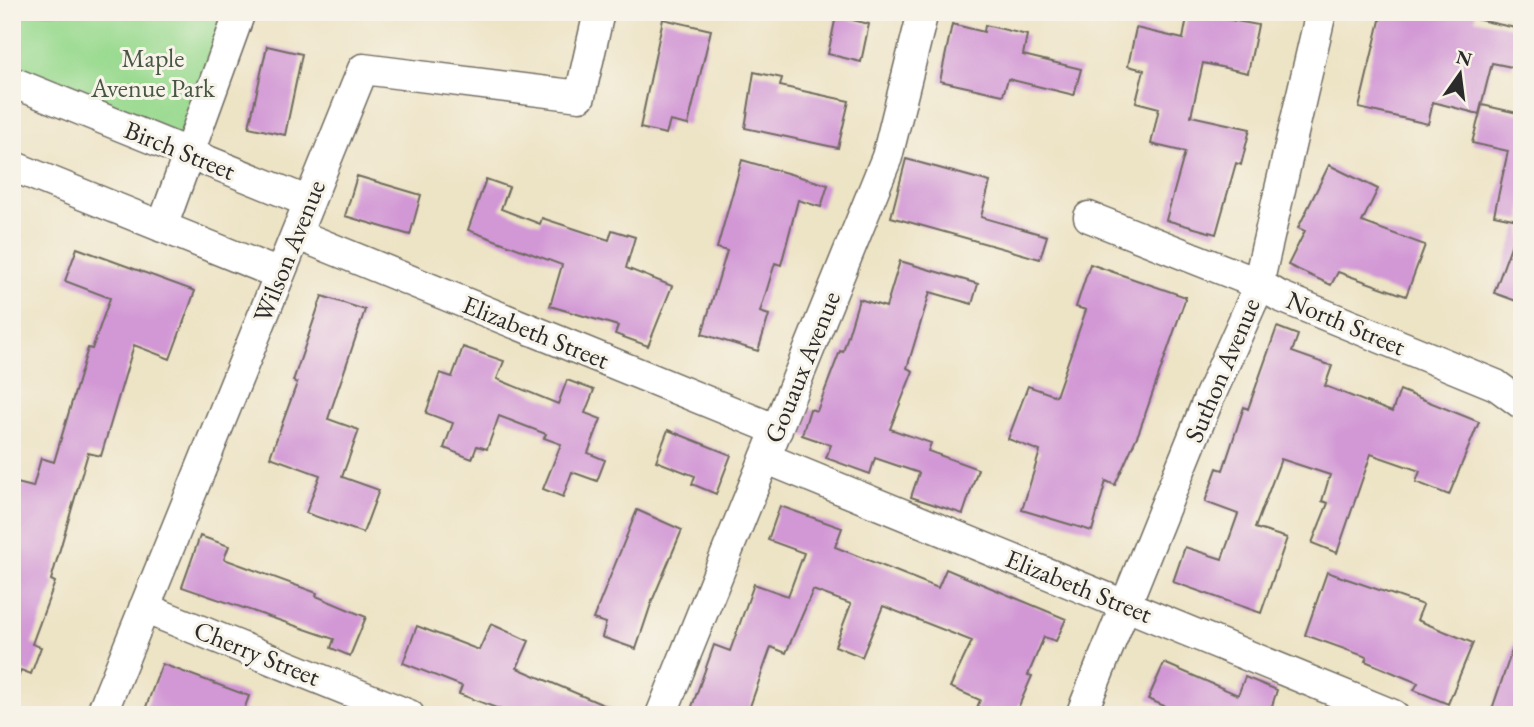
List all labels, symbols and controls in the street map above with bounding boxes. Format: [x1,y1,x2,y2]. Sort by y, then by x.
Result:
north arrow [1426,38,1496,108]
park label: Maple Avenue Park [90,41,216,105]
text: N [1454,44,1475,72]
street label: Birch Street [120,112,240,188]
street label: Wilson Avenue [245,175,333,327]
street label: North Street [1281,283,1411,363]
street label: Gouaux Avenue [756,286,848,448]
street label: Elizabeth Street [458,287,614,377]
street label: Suthon Avenue [1176,293,1268,447]
street label: Elizabeth Street [1001,541,1157,631]
street label: Cherry Street [189,612,325,694]

